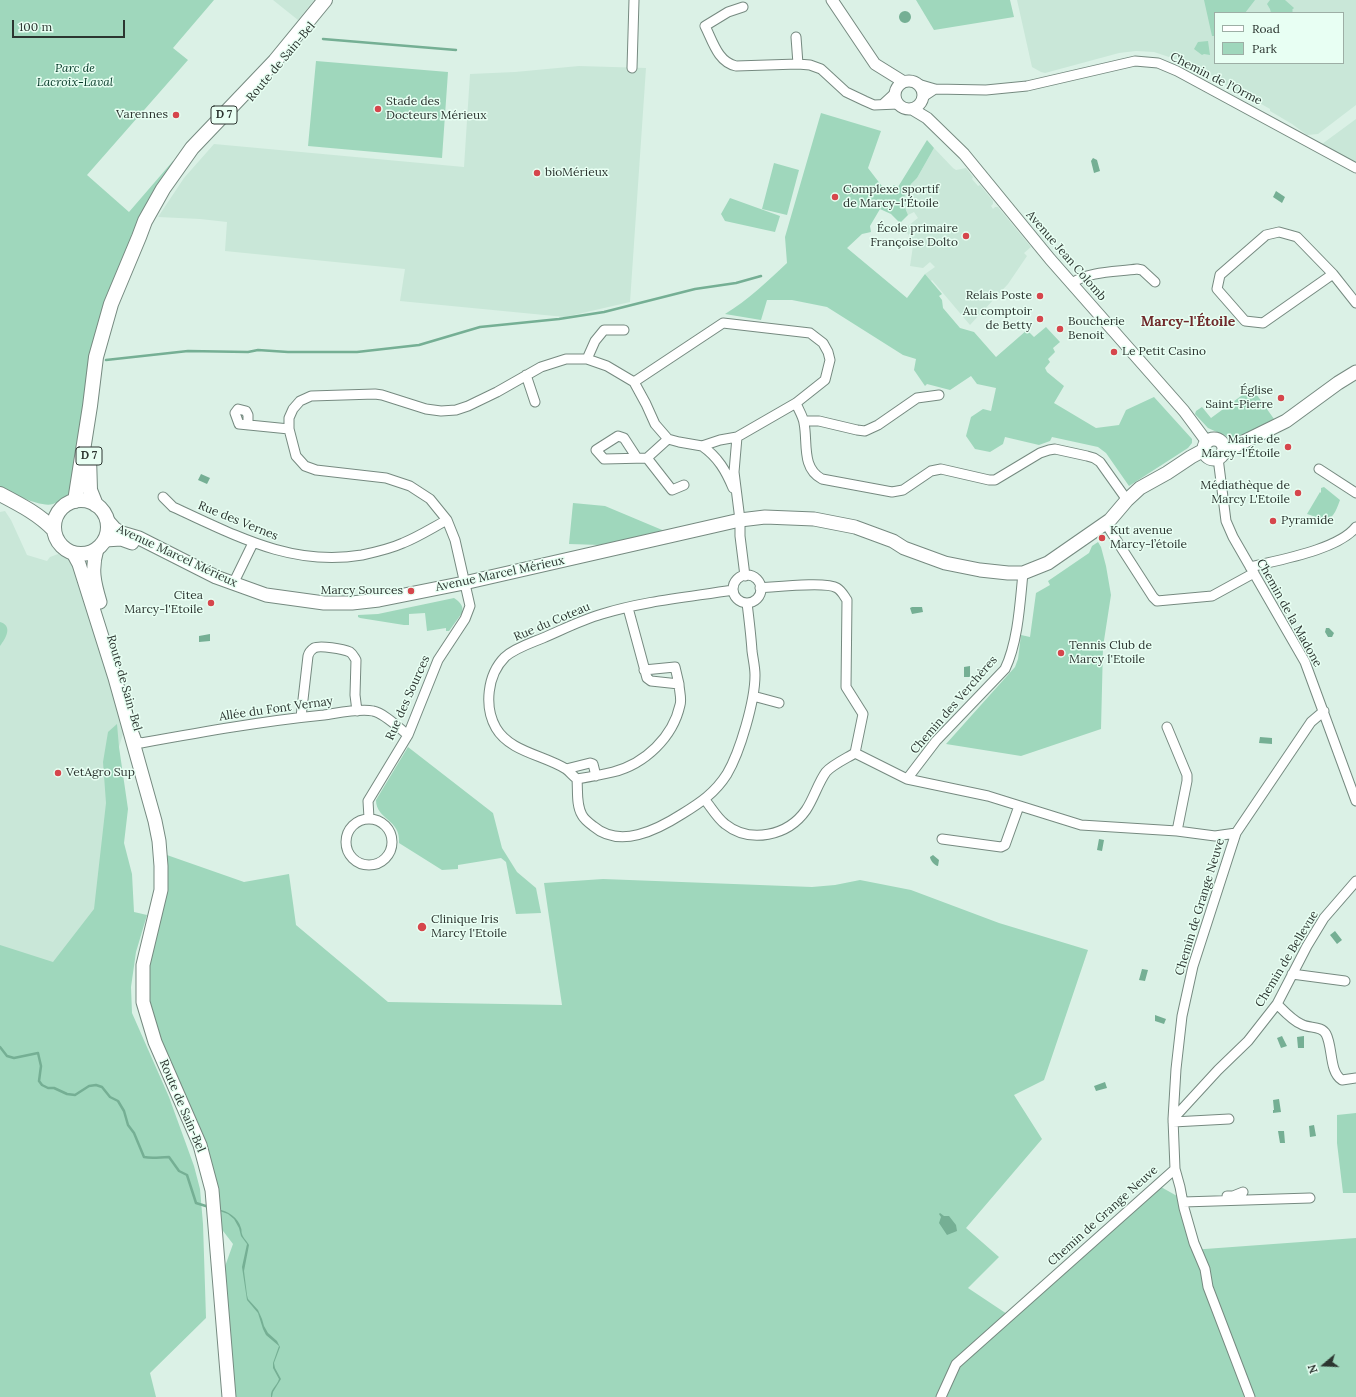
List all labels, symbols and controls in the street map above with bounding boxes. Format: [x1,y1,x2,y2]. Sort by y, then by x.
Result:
scale bar [14,12,127,38]
legend [1214,12,1344,64]
text: 100 m [19,19,52,34]
street label: Route de Sain-Bel [244,19,318,105]
text: Road [1252,21,1280,36]
text: Park [1252,41,1277,56]
street label: Chemin de l'Orme [1168,50,1264,108]
park label: Parc de Lacroix-Laval [37,62,113,90]
place label: Stade des Docteurs Mérieux [386,95,487,123]
marker: Stade des Docteurs Mérieux [373,104,383,114]
road number: D 7 [211,106,237,124]
place label: Varennes [116,108,168,122]
marker: Varennes [171,110,181,120]
place label: bioMérieux [545,166,608,180]
marker: bioMérieux [532,168,542,178]
place label: Complexe sportif de Marcy-l'Étoile [843,183,939,211]
marker: Complexe sportif de Marcy-l'Étoile [830,192,840,202]
street label: Avenue Jean Colomb [1023,208,1109,304]
place label: École primaire Françoise Dolto [870,222,958,250]
marker: École primaire Françoise Dolto [961,231,971,241]
place label: Relais Poste [966,289,1032,303]
marker: Relais Poste [1035,291,1045,301]
place label: Au comptoir de Betty [963,305,1032,333]
marker: Au comptoir de Betty [1035,314,1045,324]
district label: Marcy-l'Étoile [1141,314,1235,330]
place label: Boucherie Benoit [1068,315,1125,343]
marker: Boucherie Benoit [1055,324,1065,334]
place label: Le Petit Casino [1122,345,1206,359]
marker: Le Petit Casino [1109,347,1119,357]
place label: Église Saint-Pierre [1205,384,1273,412]
marker: Église Saint-Pierre [1276,393,1286,403]
place label: Mairie de Marcy-l'Étoile [1201,433,1280,461]
marker: Mairie de Marcy-l'Étoile [1283,442,1293,452]
road number: D 7 [76,447,102,465]
place label: Médiathèque de Marcy L'Etoile [1200,479,1290,507]
marker: Médiathèque de Marcy L'Etoile [1293,488,1303,498]
street label: Rue des Vernes [196,498,280,544]
place label: Pyramide [1281,514,1334,528]
marker: Pyramide [1268,516,1278,526]
street label: Avenue Marcel Mérieux [114,522,240,590]
place label: Kut avenue Marcy-l’étoile [1110,524,1187,552]
marker: Kut avenue Marcy-l’étoile [1097,533,1107,543]
street label: Avenue Marcel Mérieux [434,553,566,595]
street label: Chemin de la Madone [1253,556,1325,670]
place label: Marcy Sources [320,584,403,598]
marker: Marcy Sources [406,586,416,596]
place label: Citea Marcy-l'Etoile [124,589,203,617]
marker: Citea Marcy-l'Etoile [206,598,216,608]
street label: Rue du Coteau [512,599,592,645]
street label: Route de Sain-Bel [103,633,145,733]
place label: Tennis Club de Marcy l'Etoile [1069,639,1152,667]
marker: Tennis Club de Marcy l'Etoile [1056,648,1066,658]
street label: Rue des Sources [383,653,433,743]
street label: Chemin des Verchères [907,653,1001,757]
street label: Allée du Font Vernay [218,694,334,724]
place label: VetAgro Sup [66,766,135,780]
marker: VetAgro Sup [53,768,63,778]
street label: Chemin de Grange Neuve [1172,837,1228,977]
street label: Chemin de Bellevue [1252,908,1322,1010]
place label: Clinique Iris Marcy l'Etoile [431,913,507,941]
marker: Clinique Iris Marcy l'Etoile [416,921,428,933]
street label: Route de Sain-Bel [156,1057,208,1155]
street label: Chemin de Grange Neuve [1045,1163,1161,1269]
north arrow [1304,1345,1344,1385]
text: N [1305,1363,1321,1375]

